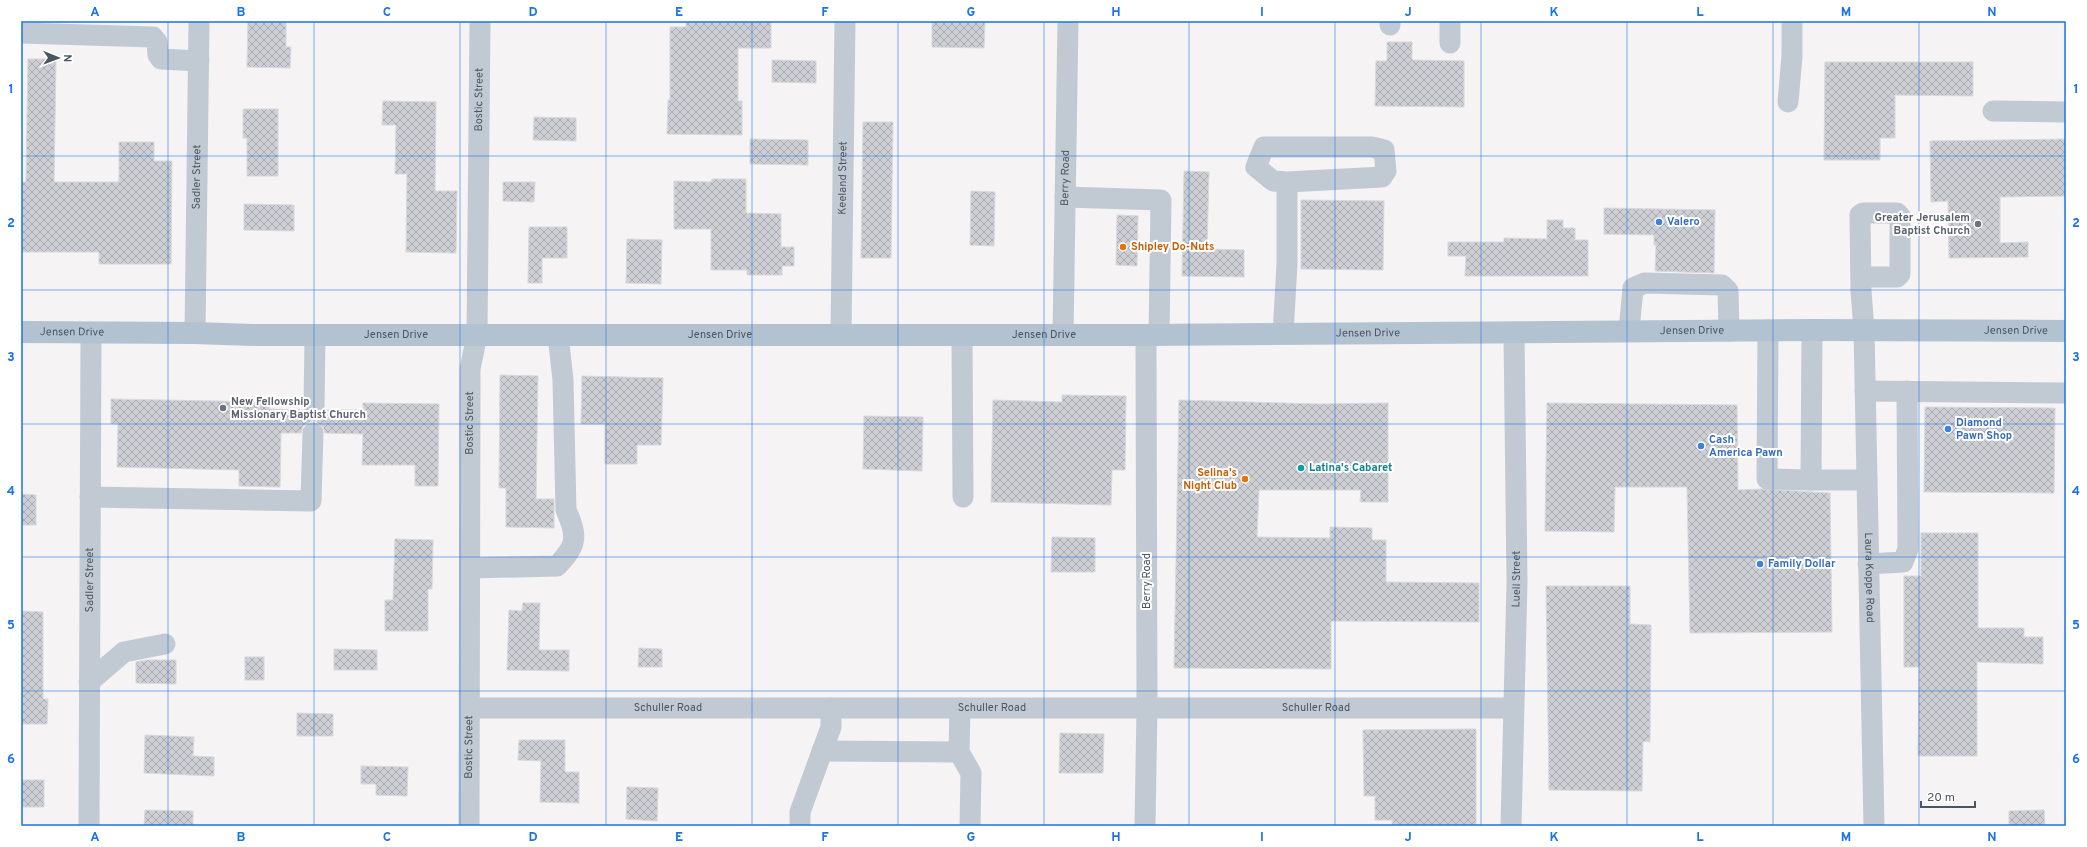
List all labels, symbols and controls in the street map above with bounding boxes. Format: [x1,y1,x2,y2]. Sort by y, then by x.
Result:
text: A [90,5,100,21]
text: B [237,5,246,21]
text: C [383,5,391,21]
text: D [528,5,538,21]
text: E [675,5,683,21]
text: F [821,5,829,21]
text: G [967,5,976,21]
text: H [1111,5,1121,21]
text: I [1260,5,1264,21]
text: J [1404,5,1412,21]
text: K [1549,5,1559,21]
text: L [1696,5,1704,21]
text: M [1841,5,1851,21]
text: N [1987,5,1997,21]
north arrow [38,38,78,78]
text: N [60,54,74,62]
street label: Bostic Street [472,68,487,132]
text: 1 [8,82,14,98]
text: 1 [2073,82,2079,98]
street label: Keeland Street [836,141,850,215]
street label: Sadler Street [190,144,204,210]
street label: Berry Road [1058,150,1073,206]
place label: Greater Jerusalem Baptist Church [1875,211,1970,238]
place label: Valero [1667,215,1700,229]
text: 2 [7,216,15,232]
text: 2 [2072,216,2080,232]
marker: Valero [1654,217,1664,227]
marker: Greater Jerusalem Baptist Church [1973,219,1983,229]
place label: Shipley Do-Nuts [1131,240,1214,254]
marker: Shipley Do-Nuts [1118,242,1128,252]
street label: Jensen Drive [1660,324,1724,338]
street label: Jensen Drive [1984,324,2048,338]
street label: Jensen Drive [40,325,104,339]
street label: Jensen Drive [1336,326,1400,341]
street label: Jensen Drive [364,328,428,342]
street label: Jensen Drive [688,328,752,342]
street label: Jensen Drive [1012,328,1076,342]
text: 3 [7,350,15,366]
text: 3 [2072,350,2080,366]
street label: Bostic Street [463,391,477,455]
place label: New Fellowship Missionary Baptist Church [231,395,366,422]
marker: New Fellowship Missionary Baptist Church [218,403,228,413]
place label: Diamond Pawn Shop [1956,416,2012,443]
marker: Diamond Pawn Shop [1943,424,1953,434]
place label: Cash America Pawn [1709,433,1783,460]
marker: Cash America Pawn [1696,441,1706,451]
place label: Latina's Cabaret [1309,461,1392,475]
marker: Latina's Cabaret [1296,463,1306,473]
place label: Selina's Night Club [1183,466,1237,493]
marker: Selina's Night Club [1240,474,1250,484]
text: 4 [7,484,15,500]
text: 4 [2072,484,2080,500]
street label: Laura Koppe Road [1861,532,1877,623]
street label: Sadler Street [83,548,97,612]
street label: Luell Street [1509,551,1524,608]
street label: Berry Road [1140,553,1154,609]
place label: Family Dollar [1768,557,1836,571]
marker: Family Dollar [1755,559,1765,569]
text: 5 [7,618,15,634]
text: 5 [2072,618,2080,634]
street label: Schuller Road [634,701,702,715]
street label: Schuller Road [958,701,1026,715]
street label: Schuller Road [1282,701,1350,715]
street label: Bostic Street [462,715,476,779]
text: 6 [7,752,15,768]
text: 6 [2072,752,2080,768]
scale bar [1921,783,1975,809]
text: 20 m [1927,790,1955,806]
text: A [90,830,100,846]
text: B [237,830,246,846]
text: C [383,830,391,846]
text: D [528,830,538,846]
text: E [675,830,683,846]
text: F [821,830,829,846]
text: G [967,830,976,846]
text: H [1111,830,1121,846]
text: I [1260,830,1264,846]
text: J [1404,830,1412,846]
text: K [1549,830,1559,846]
text: L [1696,830,1704,846]
text: M [1841,830,1851,846]
text: N [1987,830,1997,846]

